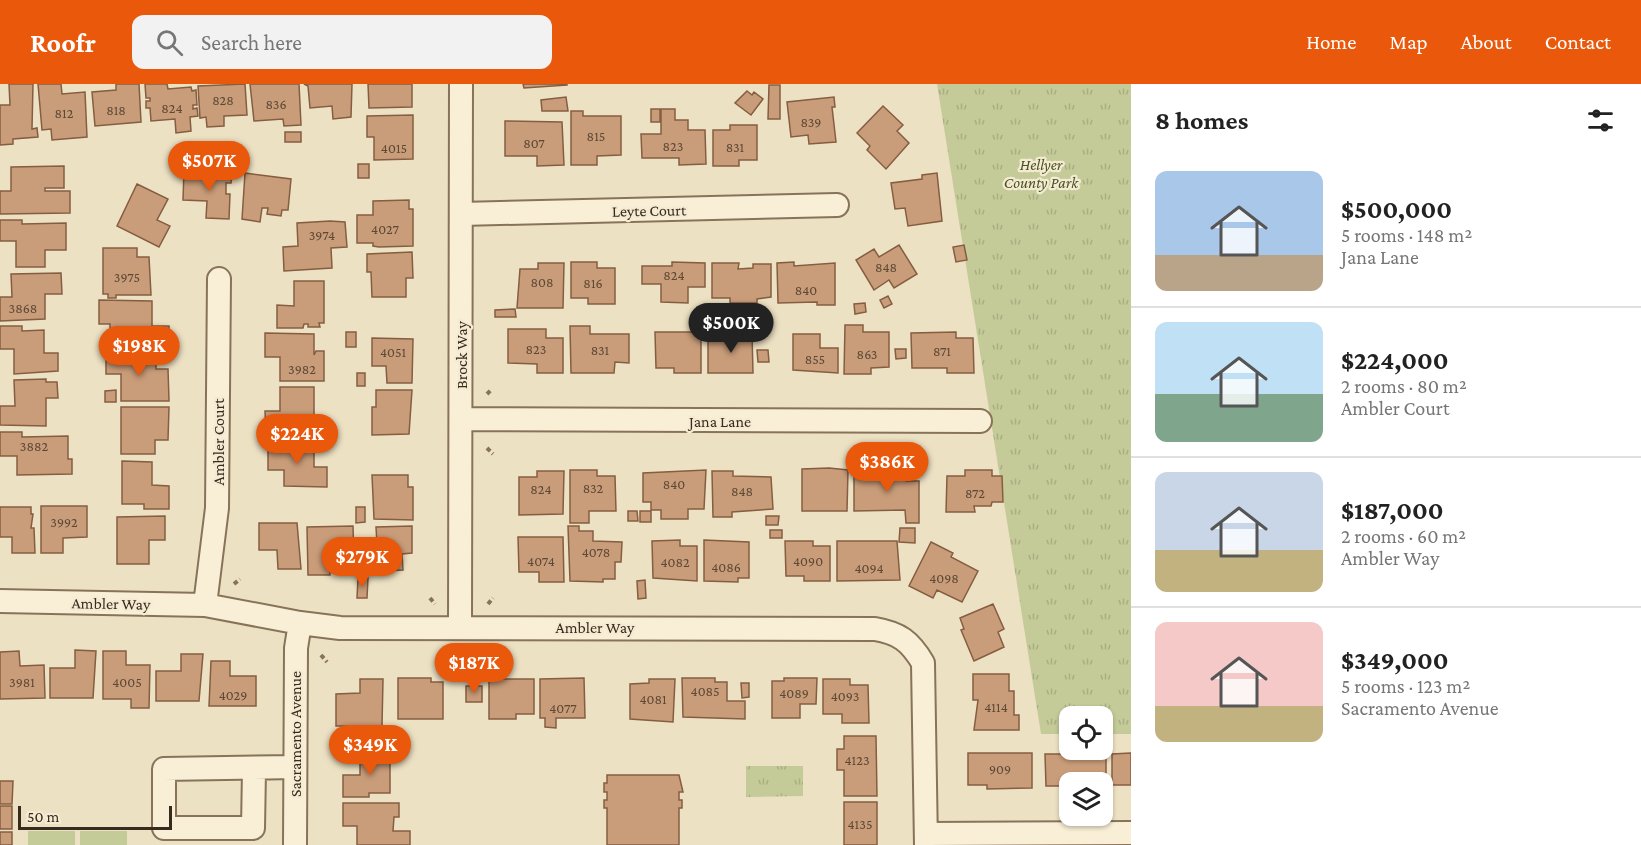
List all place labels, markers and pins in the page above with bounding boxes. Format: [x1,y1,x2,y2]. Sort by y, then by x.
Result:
pin: $507K [167,141,251,192]
pin: $500K [689,303,773,354]
pin: $198K [97,326,181,377]
pin: $224K [255,414,339,465]
pin: $386K [845,442,929,493]
pin: $279K [320,537,404,588]
pin: $187K [432,643,516,694]
pin: $349K [328,725,412,776]

